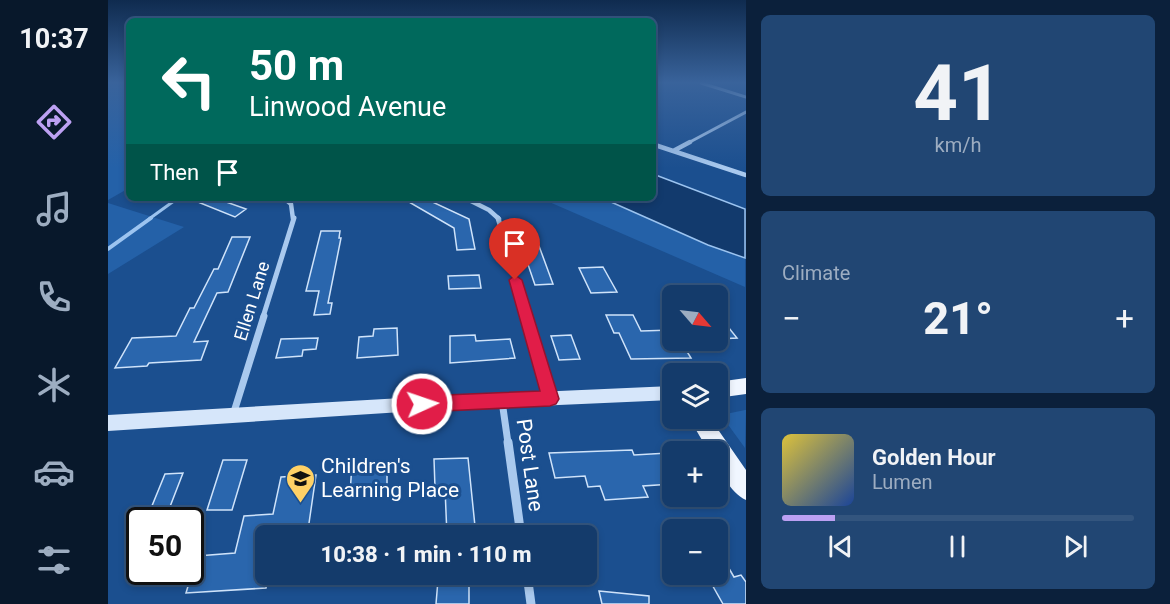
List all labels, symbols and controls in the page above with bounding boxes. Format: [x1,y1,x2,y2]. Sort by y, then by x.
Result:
text: 10:37 [19,23,89,55]
text: 50 m [249,41,344,90]
icon: left [150,42,228,120]
text: 41 [913,48,1003,139]
text: Linwood Avenue [249,91,446,123]
icon: directions [33,101,75,143]
text: km/h [935,133,981,157]
icon: arrive [211,156,244,189]
text: Then [150,160,199,185]
icon: music [33,188,75,230]
pin [489,218,540,280]
icon: arrive [498,227,531,260]
street label: Ellen Lane [230,259,274,343]
text: Climate [782,261,850,285]
icon: phone [33,276,75,318]
north arrow [662,285,728,351]
map controls [662,285,728,585]
text: 21° [923,292,993,345]
text: − [782,299,801,338]
text: + [1115,299,1134,338]
button: layers [662,363,728,429]
icon: climate [33,364,75,406]
position arrow [390,372,454,436]
street label: Post Lane [512,417,548,513]
button: + [662,441,728,507]
text: Golden Hour [872,445,996,470]
icon: car [33,451,75,493]
place label: Children's Learning Place [321,454,459,502]
school or university icon: Children's Learning Place [284,462,316,504]
text: Lumen [872,470,933,494]
speed limit sign: 50 [126,507,204,585]
button: − [662,519,728,585]
icon: previous [824,530,857,563]
icon: pause [941,530,974,563]
icon: next [1059,530,1092,563]
icon: filters [33,539,75,581]
text: 10:38 · 1 min · 110 m [321,542,531,567]

